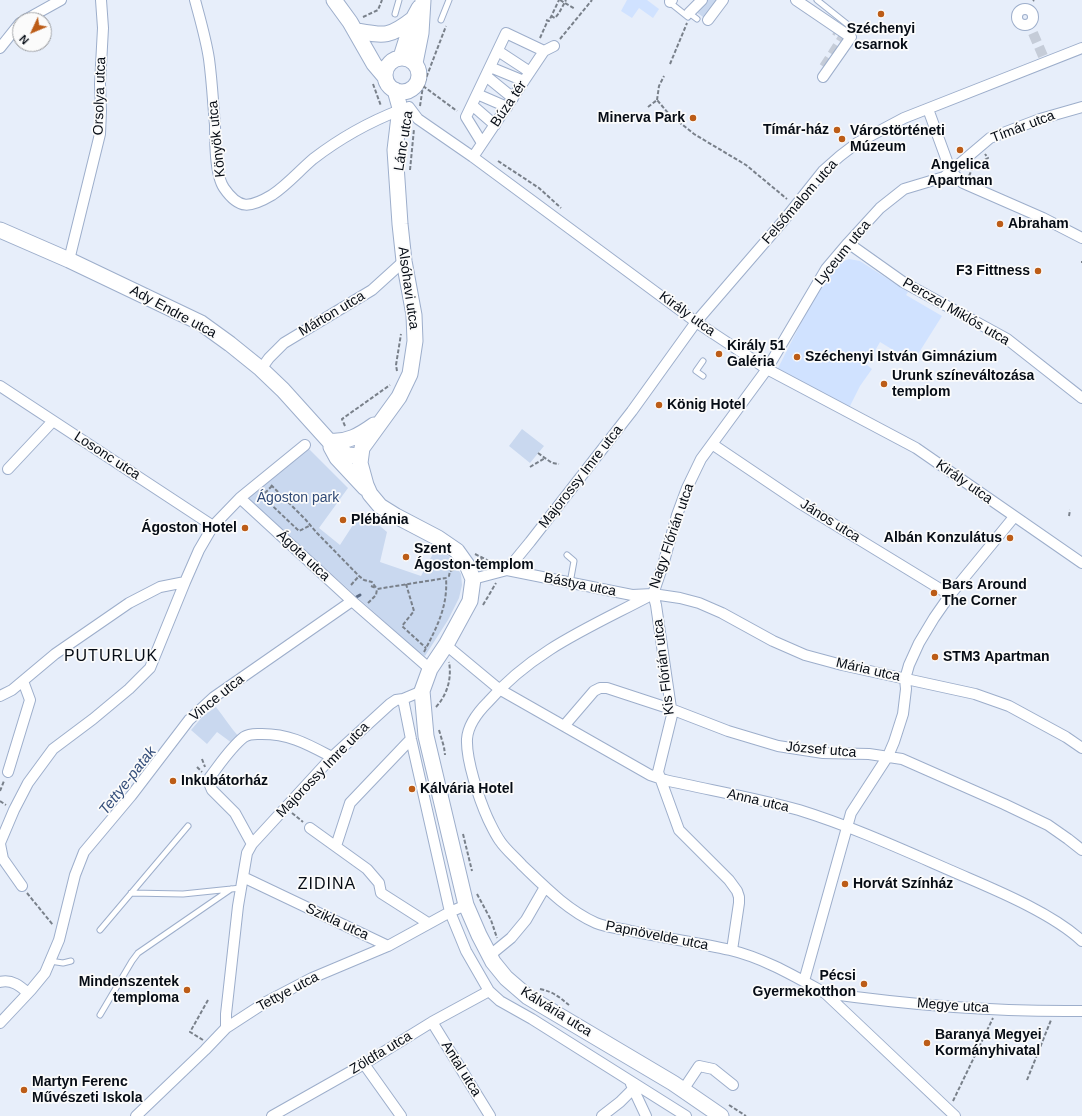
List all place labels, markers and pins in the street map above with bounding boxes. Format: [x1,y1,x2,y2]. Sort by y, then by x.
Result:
marker: Széchenyi csarnok [876,9,886,19]
place label: Széchenyi csarnok [847,21,915,54]
place label: Minerva Park [598,110,685,126]
marker: Minerva Park [688,113,698,123]
place label: Tímár-ház [763,122,829,138]
place label: Várostörténeti Múzeum [850,123,945,156]
marker: Tímár-ház [832,125,842,135]
marker: Várostörténeti Múzeum [837,134,847,144]
marker: Angelica Apartman [955,145,965,155]
place label: Angelica Apartman [927,157,993,190]
place label: Abraham [1008,216,1069,232]
marker: Abraham [995,219,1005,229]
place label: F3 Fittness [956,263,1030,279]
marker: F3 Fittness [1033,266,1043,276]
place label: Király 51 Galéria [727,338,785,370]
marker: Király 51 Galéria [714,349,724,359]
place label: Széchenyi István Gimnázium [805,349,997,365]
marker: Széchenyi István Gimnázium [792,352,802,362]
place label: Urunk színeváltozása templom [892,368,1034,400]
marker: Urunk színeváltozása templom [879,379,889,389]
place label: König Hotel [667,397,746,413]
marker: König Hotel [654,400,664,410]
place label: Plébánia [351,512,409,528]
marker: Plébánia [338,515,348,525]
place label: Ágoston Hotel [141,520,237,536]
marker: Ágoston Hotel [240,523,250,533]
place label: Albán Konzulátus [884,530,1002,546]
marker: Albán Konzulátus [1005,533,1015,543]
place label: Szent Ágoston-templom [414,541,534,574]
marker: Szent Ágoston-templom [401,552,411,562]
place label: Bars Around The Corner [942,577,1027,610]
marker: Bars Around The Corner [929,588,939,598]
place label: STM3 Apartman [943,649,1050,665]
marker: STM3 Apartman [930,652,940,662]
place label: Inkubátorház [181,773,268,789]
marker: Inkubátorház [168,776,178,786]
place label: Kálvária Hotel [420,781,513,797]
marker: Kálvária Hotel [407,784,417,794]
place label: Horvát Színház [853,876,953,892]
marker: Horvát Színház [840,879,850,889]
place label: Pécsi Gyermekotthon [753,968,856,1000]
place label: Mindenszentek temploma [79,974,179,1006]
marker: Pécsi Gyermekotthon [859,979,869,989]
marker: Mindenszentek temploma [182,985,192,995]
place label: Baranya Megyei Kormányhivatal [935,1027,1042,1060]
marker: Baranya Megyei Kormányhivatal [922,1038,932,1048]
place label: Martyn Ferenc Művészeti Iskola [32,1074,142,1106]
marker: Martyn Ferenc Művészeti Iskola [19,1085,29,1095]

